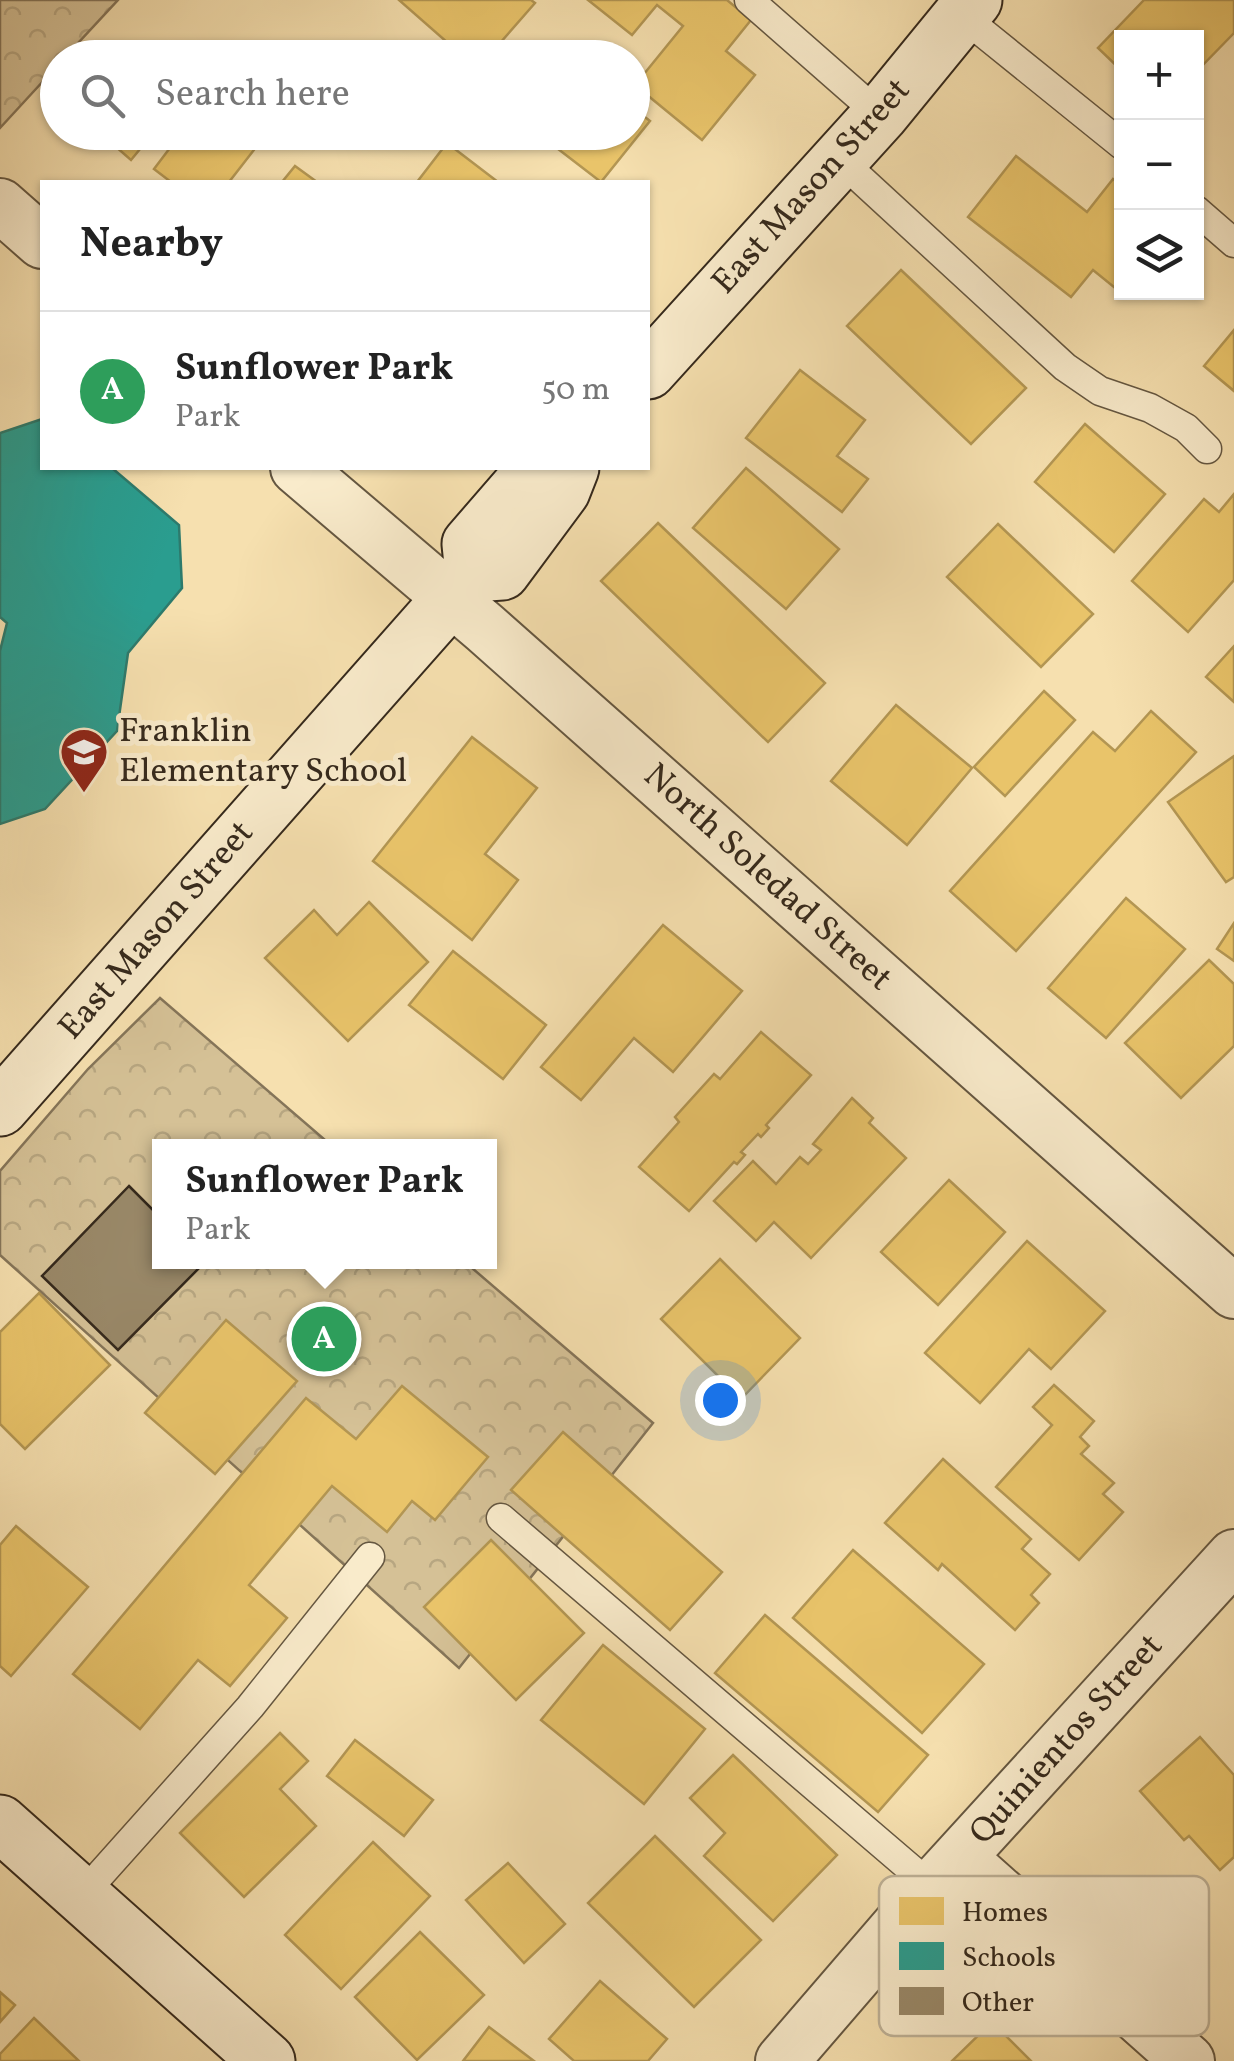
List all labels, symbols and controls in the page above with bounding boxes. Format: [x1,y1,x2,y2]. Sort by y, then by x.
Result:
map controls [1114,30,1204,300]
button: + [1114,30,1204,120]
search box [40,40,650,150]
icon: search [75,68,130,123]
street label: East Mason Street [702,68,922,306]
text: Search here [155,69,350,122]
button: − [1114,120,1204,210]
button: layers [1114,210,1204,300]
text: Nearby [80,216,223,275]
text: Sunflower Park [175,343,453,396]
text: A [101,369,124,413]
text: 50 m [541,369,610,413]
text: Park [175,396,240,440]
place label: Franklin Elementary School [119,708,407,796]
school or university icon: Franklin Elementary School [58,726,110,794]
street label: North Soledad Street [632,753,902,1003]
street label: East Mason Street [48,811,266,1051]
popup [152,1139,497,1269]
text: Sunflower Park [185,1156,464,1209]
text: Park [185,1209,251,1253]
pin: A [292,1302,356,1376]
your location [695,1375,746,1426]
street label: Quinientos Street [959,1624,1175,1856]
legend [879,1876,1209,2036]
text: Homes [962,1894,1048,1933]
text: Schools [962,1939,1056,1978]
text: Other [962,1984,1034,2023]

